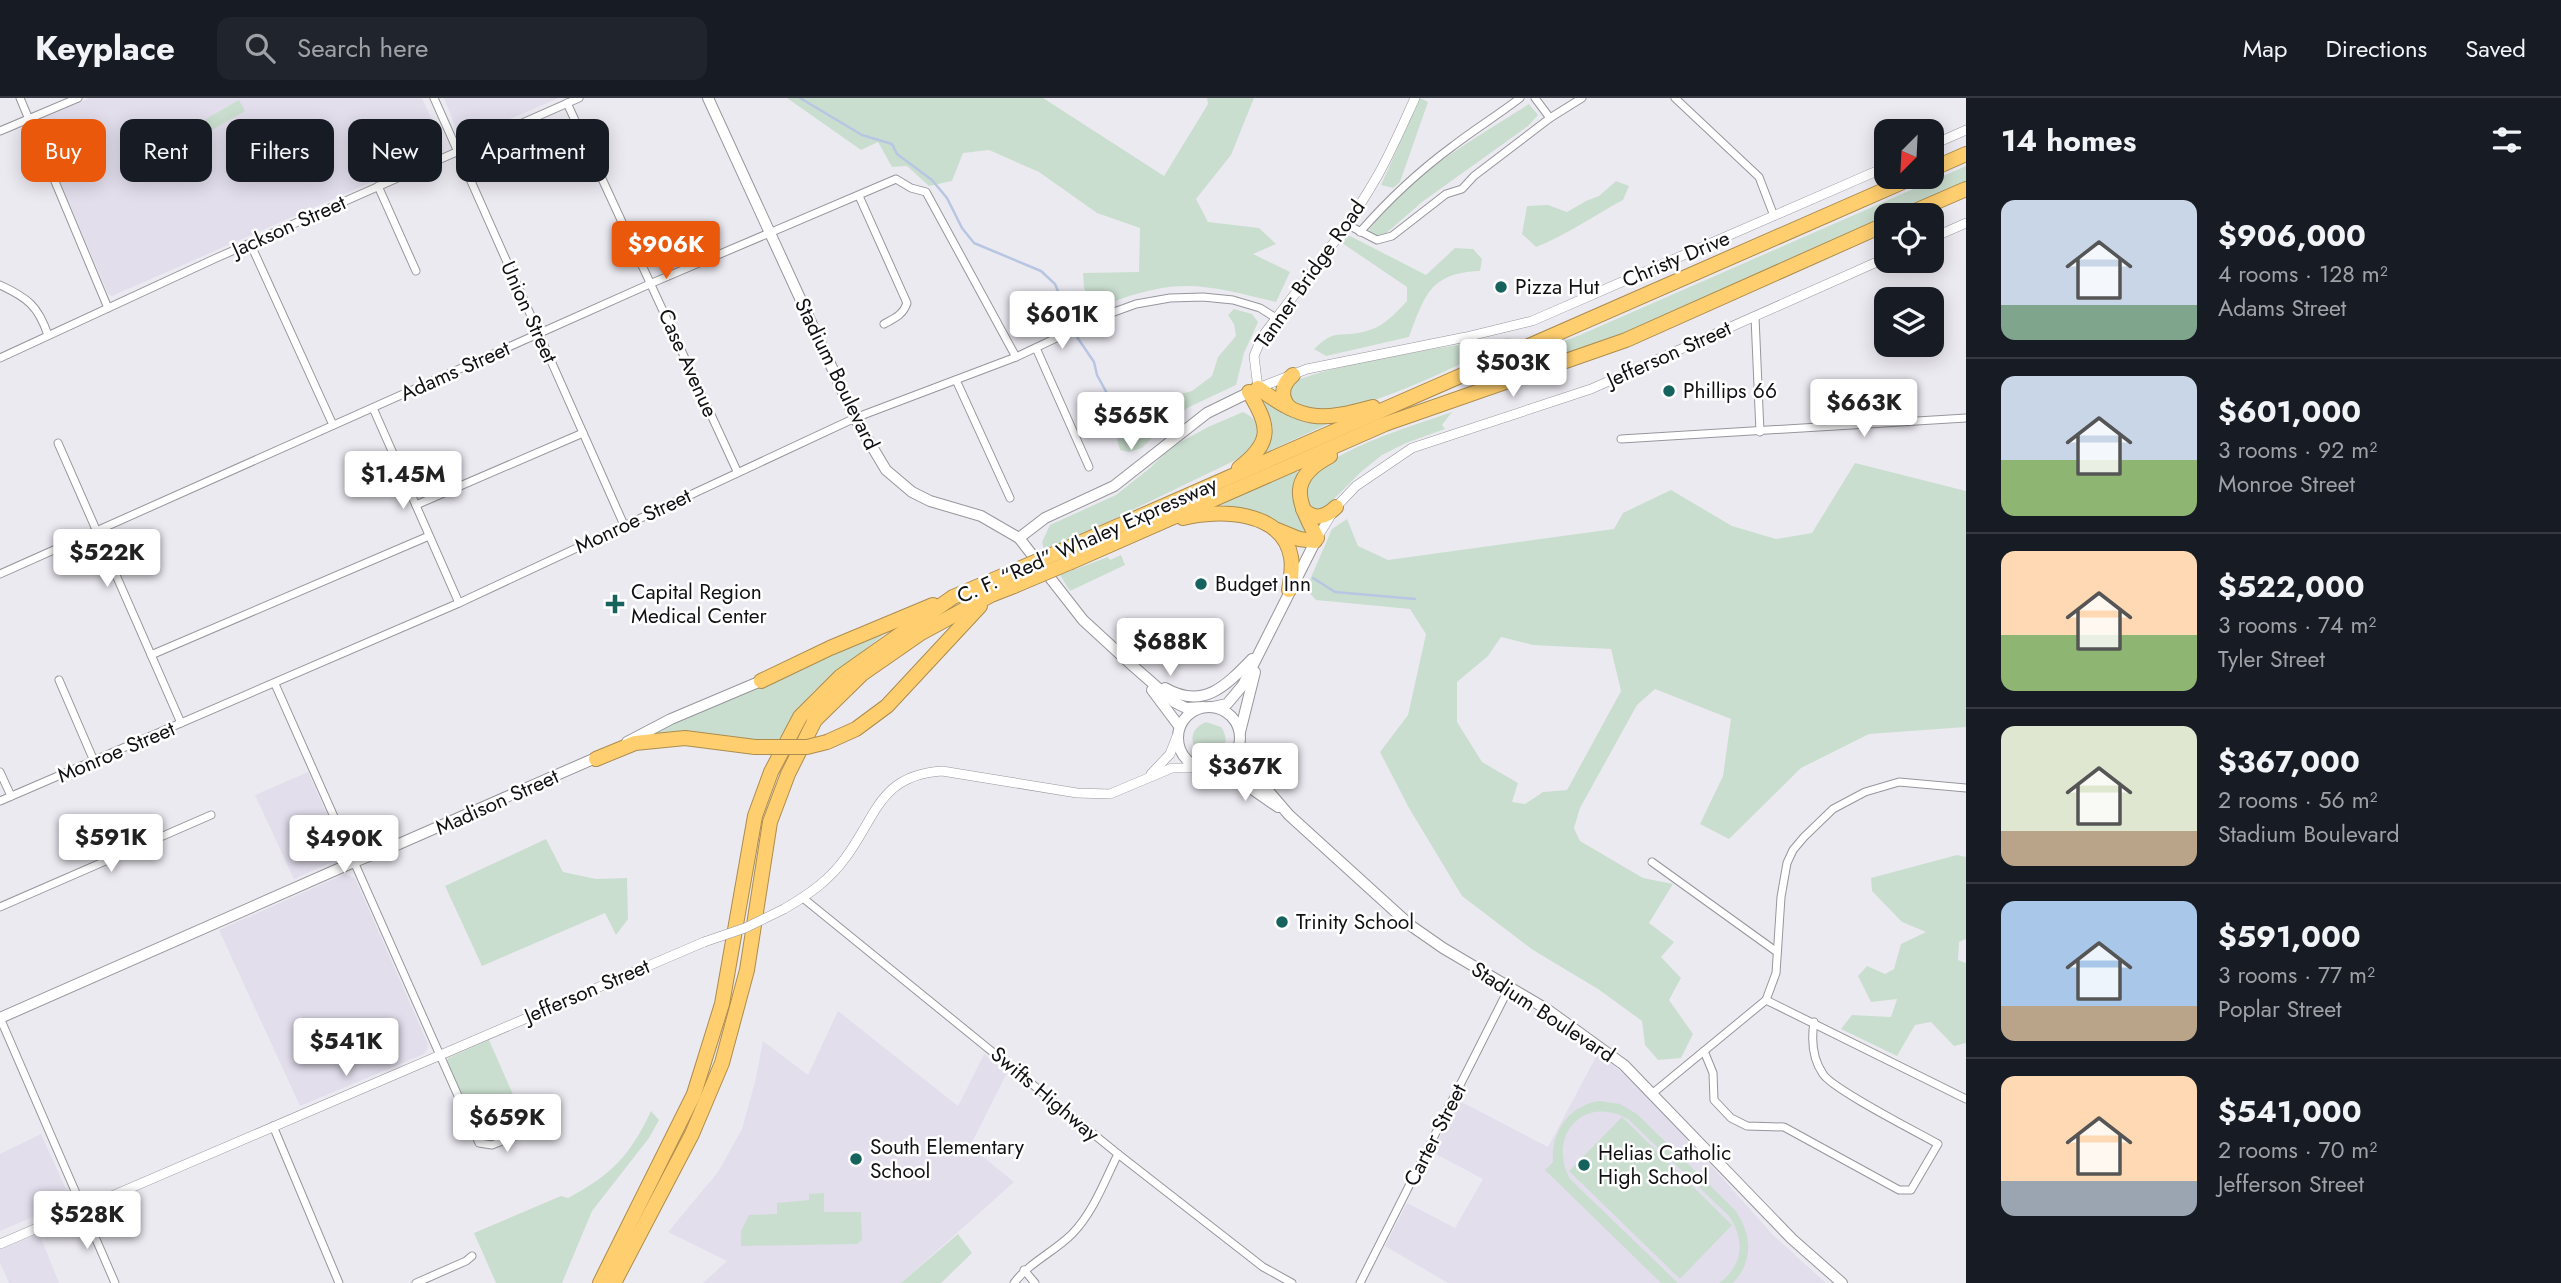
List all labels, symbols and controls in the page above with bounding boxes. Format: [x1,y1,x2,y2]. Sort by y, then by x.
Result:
search box [217,17,707,80]
text: Keyplace [35,25,175,72]
icon: search [241,29,279,67]
text: Search here [297,29,428,67]
text: Map [2243,31,2288,66]
text: Directions [2326,31,2427,66]
text: Saved [2465,31,2526,66]
chip: Buy [21,119,106,182]
chip: Rent [120,119,212,182]
chip: Filters [226,119,334,182]
chip: New [348,119,442,182]
chip: Apartment [456,119,609,182]
north arrow [1874,119,1944,189]
map controls [1874,119,1944,357]
text: 14 homes [2001,119,2136,162]
icon: filters [2488,121,2526,159]
street label: Jackson Street [225,188,351,266]
street label: Tanner Bridge Road [1248,194,1372,354]
button: locate [1874,203,1944,273]
text: $906,000 [2218,214,2366,257]
pin: $906K [617,222,715,281]
street label: Christy Drive [1618,223,1734,295]
text: $906K [628,227,704,261]
icon: home [2057,228,2141,312]
street label: Union Street [493,256,565,368]
text: 4 rooms · 128 m² [2218,257,2388,291]
place label: Pizza Hut [1515,272,1599,302]
marker: Pizza Hut [1493,279,1509,295]
button: layers [1874,287,1944,357]
text: Adams Street [2218,291,2346,325]
pin: $601K [1013,292,1111,351]
street label: Stadium Boulevard [787,293,887,455]
text: $601K [1026,297,1098,331]
street label: Case Avenue [651,304,725,422]
street label: Jefferson Street [1599,313,1736,396]
street label: Adams Street [395,333,515,409]
pin: $503K [1464,340,1562,399]
text: $503K [1476,345,1550,379]
place label: Phillips 66 [1683,376,1777,406]
pin: $663K [1815,380,1913,439]
marker: Phillips 66 [1661,383,1677,399]
text: $663K [1826,385,1902,419]
text: $601,000 [2218,390,2361,433]
pin: $565K [1082,392,1180,452]
text: $565K [1093,398,1169,432]
icon: home [2057,404,2141,488]
text: 3 rooms · 92 m² [2218,433,2377,467]
pin: $1.45M [346,452,460,511]
text: $1.45M [361,457,445,491]
text: Monroe Street [2218,467,2355,501]
street label: C. F. “Red” Whaley Expressway [952,469,1223,611]
street label: Monroe Street [570,481,696,561]
pin: $522K [58,530,156,589]
text: $522K [69,535,145,569]
text: $522,000 [2218,565,2365,608]
place label: Budget Inn [1215,569,1311,599]
marker: Budget Inn [1193,576,1209,592]
place label: Capital Region Medical Center [631,577,768,631]
icon: home [2057,579,2141,663]
marker: Capital Region Medical Center [605,594,625,614]
text: 3 rooms · 74 m² [2218,608,2376,642]
pin: $688K [1121,618,1219,678]
text: $688K [1133,624,1207,658]
text: Tyler Street [2218,642,2325,676]
street label: Monroe Street [53,714,179,790]
text: $367,000 [2218,740,2360,783]
pin: $367K [1196,744,1294,803]
text: $367K [1208,749,1282,783]
icon: home [2057,754,2141,838]
street label: Madison Street [431,761,563,843]
text: 2 rooms · 56 m² [2218,783,2378,817]
pin: $591K [62,814,160,874]
pin: $490K [295,816,393,875]
text: Stadium Boulevard [2218,817,2400,851]
text: $591K [75,820,147,854]
text: $490K [305,821,383,855]
place label: Trinity School [1296,907,1414,937]
marker: Trinity School [1274,914,1290,930]
text: $591,000 [2218,915,2361,958]
icon: home [2057,929,2141,1013]
street label: Jefferson Street [517,951,654,1032]
street label: Stadium Boulevard [1465,954,1621,1070]
text: 3 rooms · 77 m² [2218,958,2375,992]
text: Poplar Street [2218,992,2342,1026]
pin: $541K [297,1018,395,1078]
text: $541K [310,1024,382,1058]
street label: Swifts Highway [984,1039,1107,1149]
street label: Carter Street [1396,1079,1474,1191]
text: $541,000 [2218,1090,2362,1133]
pin: $659K [458,1094,556,1154]
text: $659K [469,1100,545,1134]
icon: home [2057,1104,2141,1188]
place label: South Elementary School [870,1132,1025,1186]
text: 2 rooms · 70 m² [2218,1133,2377,1167]
place label: Helias Catholic High School [1598,1138,1731,1192]
marker: South Elementary School [848,1151,864,1167]
marker: Helias Catholic High School [1576,1157,1592,1173]
text: Jefferson Street [2218,1167,2364,1201]
pin: $528K [38,1192,136,1251]
text: $528K [50,1197,124,1231]

